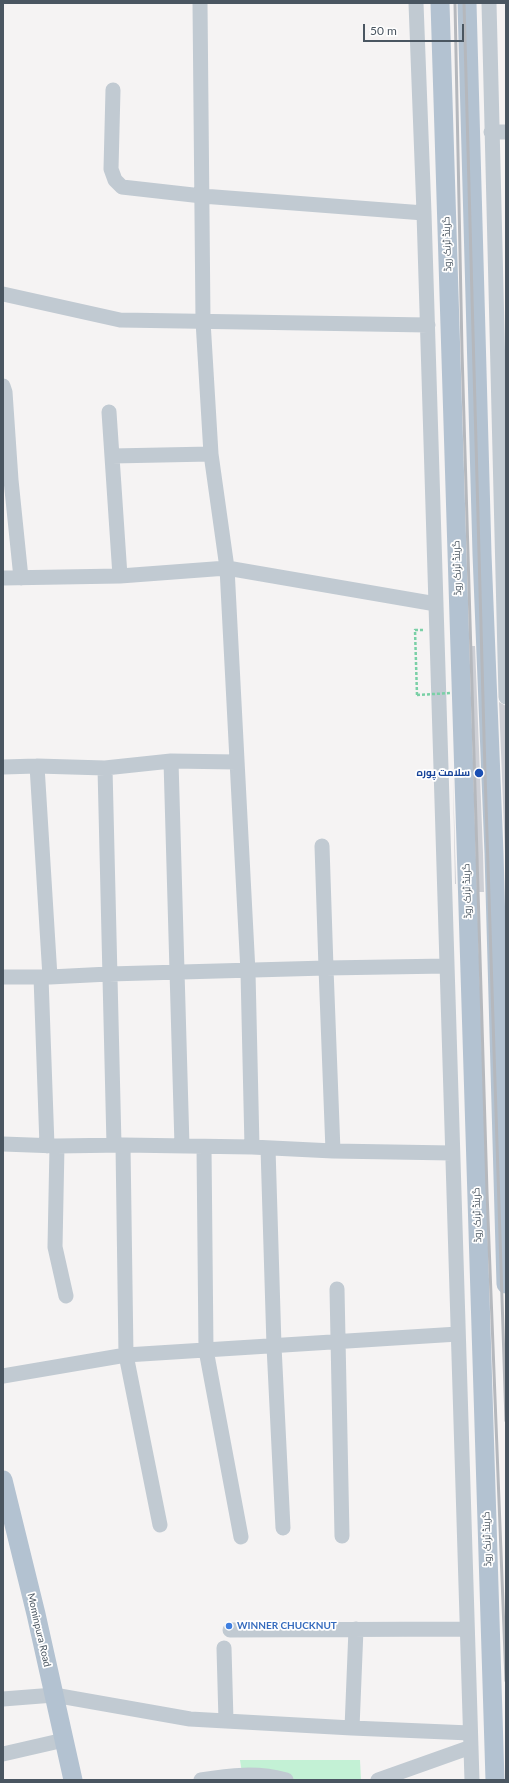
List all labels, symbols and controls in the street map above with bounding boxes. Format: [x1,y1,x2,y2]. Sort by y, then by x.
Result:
scale bar [365,16,466,42]
text: 50 m [370,23,397,38]
street label: گرینڈ ٹرنک روڈ [440,216,454,272]
street label: گرینڈ ٹرنک روڈ [450,540,464,596]
place label: سلامت پورہ [416,767,470,779]
marker: سلامت پورہ [473,767,485,779]
street label: گرینڈ ٹرنک روڈ [460,863,474,919]
street label: گرینڈ ٹرنک روڈ [470,1187,484,1243]
street label: گرینڈ ٹرنک روڈ [480,1511,494,1567]
street label: Mominpura Road [25,1592,53,1668]
place label: WINNER CHUCKNUT [237,1620,337,1632]
marker: WINNER CHUCKNUT [224,1621,234,1631]

